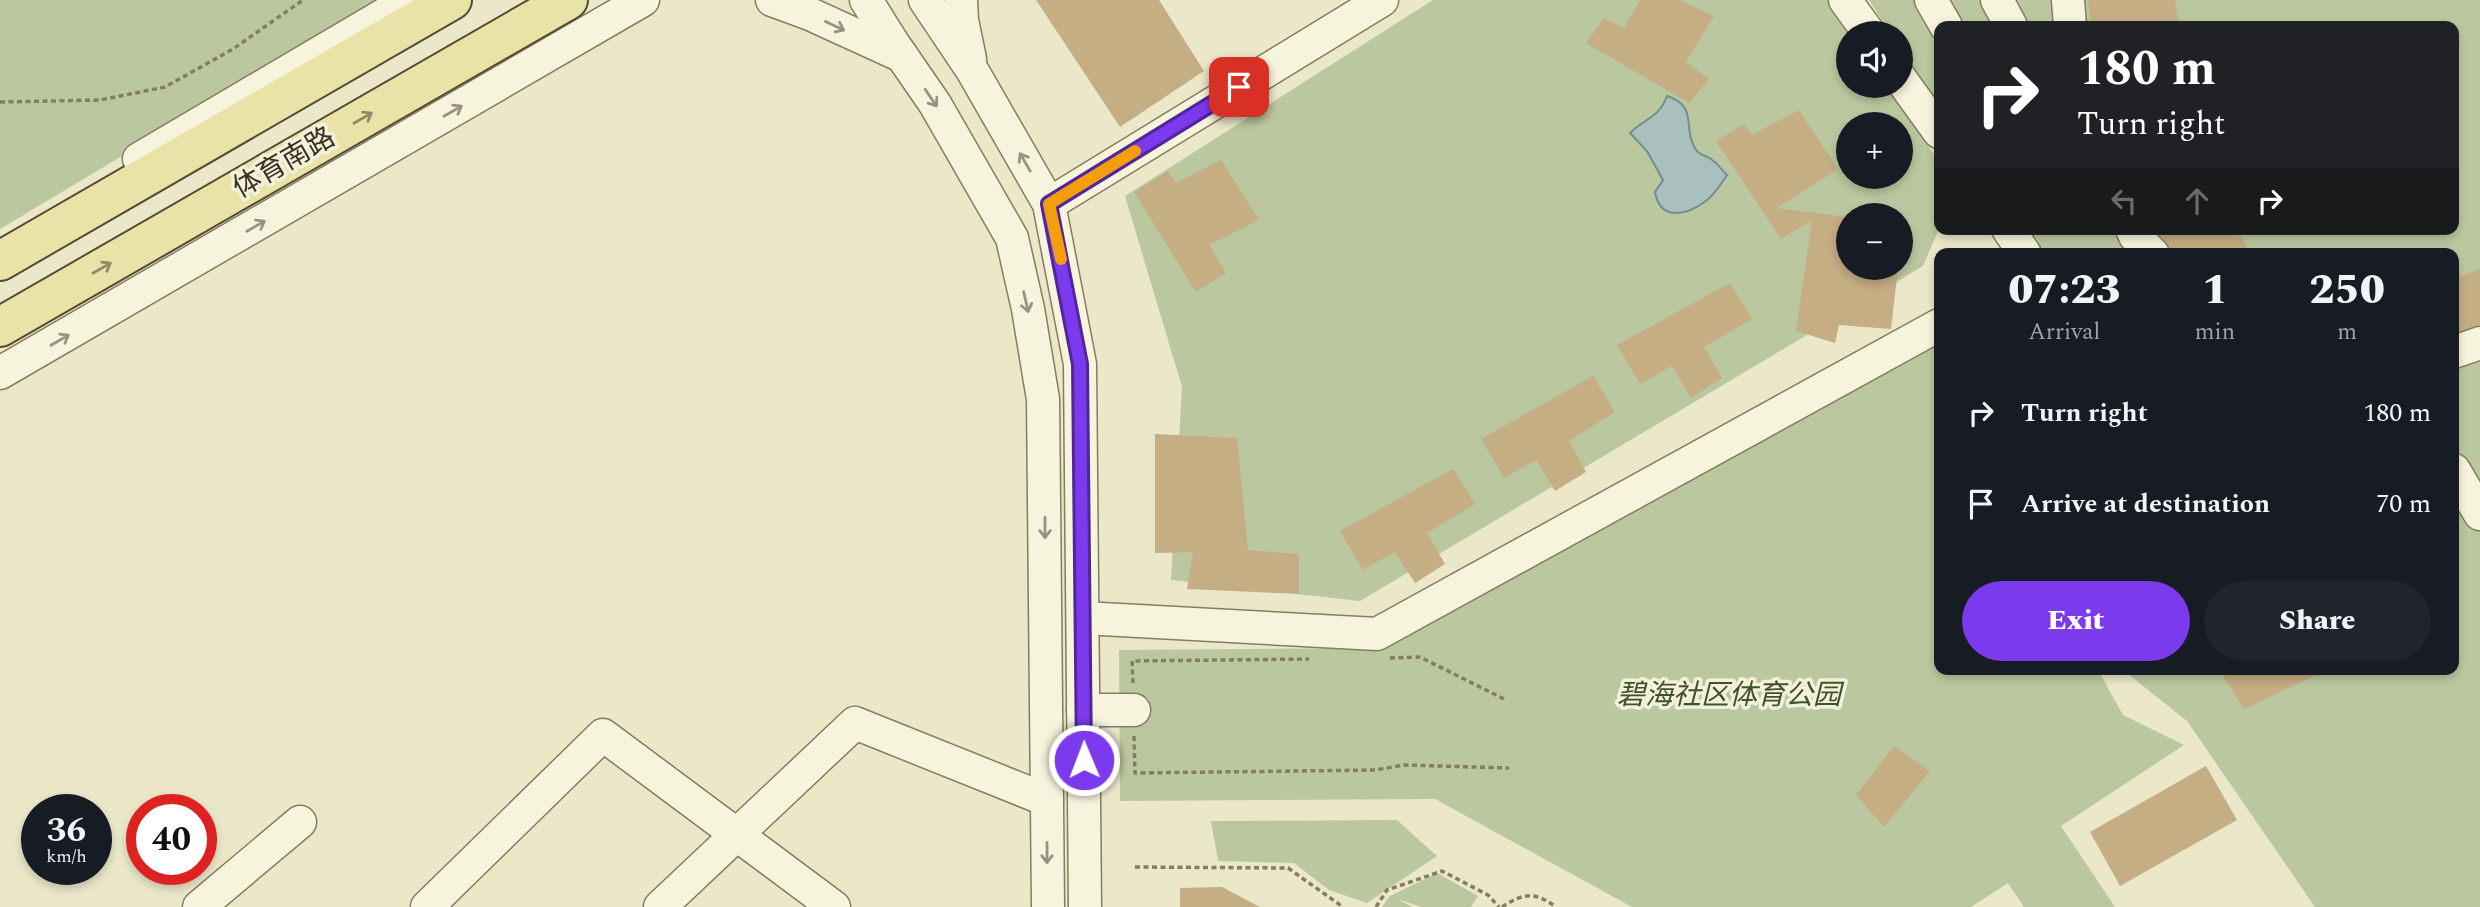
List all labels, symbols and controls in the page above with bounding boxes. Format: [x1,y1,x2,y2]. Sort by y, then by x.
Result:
one-way arrow [824,19,845,33]
map controls [1836,21,1913,280]
button: sound [1836,21,1913,98]
text: 180 m [2077,32,2216,107]
icon: right [1962,49,2053,140]
pin [1209,57,1269,117]
icon: arrive [1220,68,1258,106]
one-way arrow [923,88,938,107]
text: Turn right [2077,100,2225,149]
one-way arrow [442,104,462,118]
one-way arrow [352,111,372,125]
button: + [1836,112,1913,189]
street label: 体育南路 [225,116,343,210]
one-way arrow [1018,153,1032,173]
icon: left [2105,182,2143,220]
icon: ahead [2178,182,2216,220]
icon: right [2251,182,2289,220]
button: − [1836,203,1913,280]
one-way arrow [246,219,266,233]
text: 07:23 [2008,259,2121,322]
text: 1 [2202,259,2228,322]
text: 250 [2309,259,2385,322]
one-way arrow [91,261,111,275]
one-way arrow [1020,290,1033,313]
text: Arrival [2029,315,2100,350]
text: min [2195,315,2235,350]
text: m [2337,315,2357,350]
one-way arrow [49,333,69,347]
text: Turn right [2021,393,2148,433]
text: 180 m [2363,393,2431,433]
icon: right [1962,394,2000,432]
text: Arrive at destination [2021,484,2270,524]
text: 70 m [2376,484,2431,524]
icon: arrive [1962,485,2000,523]
one-way arrow [1038,516,1051,539]
button: Exit [1962,581,2190,661]
button: Share [2204,581,2431,661]
park label: 碧海社区体育公园 [1617,674,1845,717]
position arrow [1047,723,1121,797]
speed limit sign: 40 [126,794,217,885]
text: 36 [47,804,86,857]
one-way arrow [1040,841,1054,864]
text: km/h [46,843,87,870]

